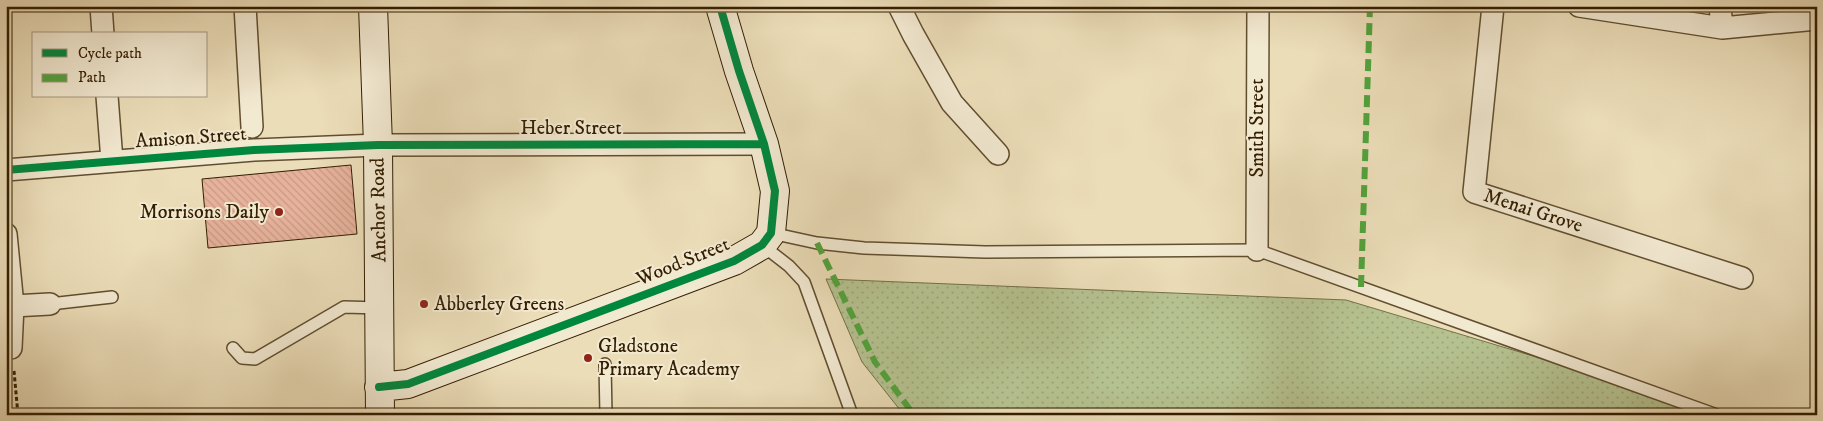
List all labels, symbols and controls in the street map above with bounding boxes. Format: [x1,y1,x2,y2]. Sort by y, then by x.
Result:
legend [32,32,208,98]
text: Cycle path [78,44,142,63]
text: Path [78,68,106,87]
street label: Smith Street [1245,78,1270,178]
street label: Heber Street [520,116,622,141]
street label: Amison Street [135,122,247,154]
street label: Anchor Road [366,157,392,263]
street label: Menai Grove [1480,183,1586,239]
place label: Morrisons Daily [140,200,269,225]
marker: Morrisons Daily [273,206,285,218]
street label: Wood Street [632,232,733,292]
place label: Abberley Greens [434,292,565,317]
marker: Abberley Greens [418,298,430,310]
place label: Gladstone Primary Academy [598,334,740,382]
marker: Gladstone Primary Academy [582,352,594,364]

